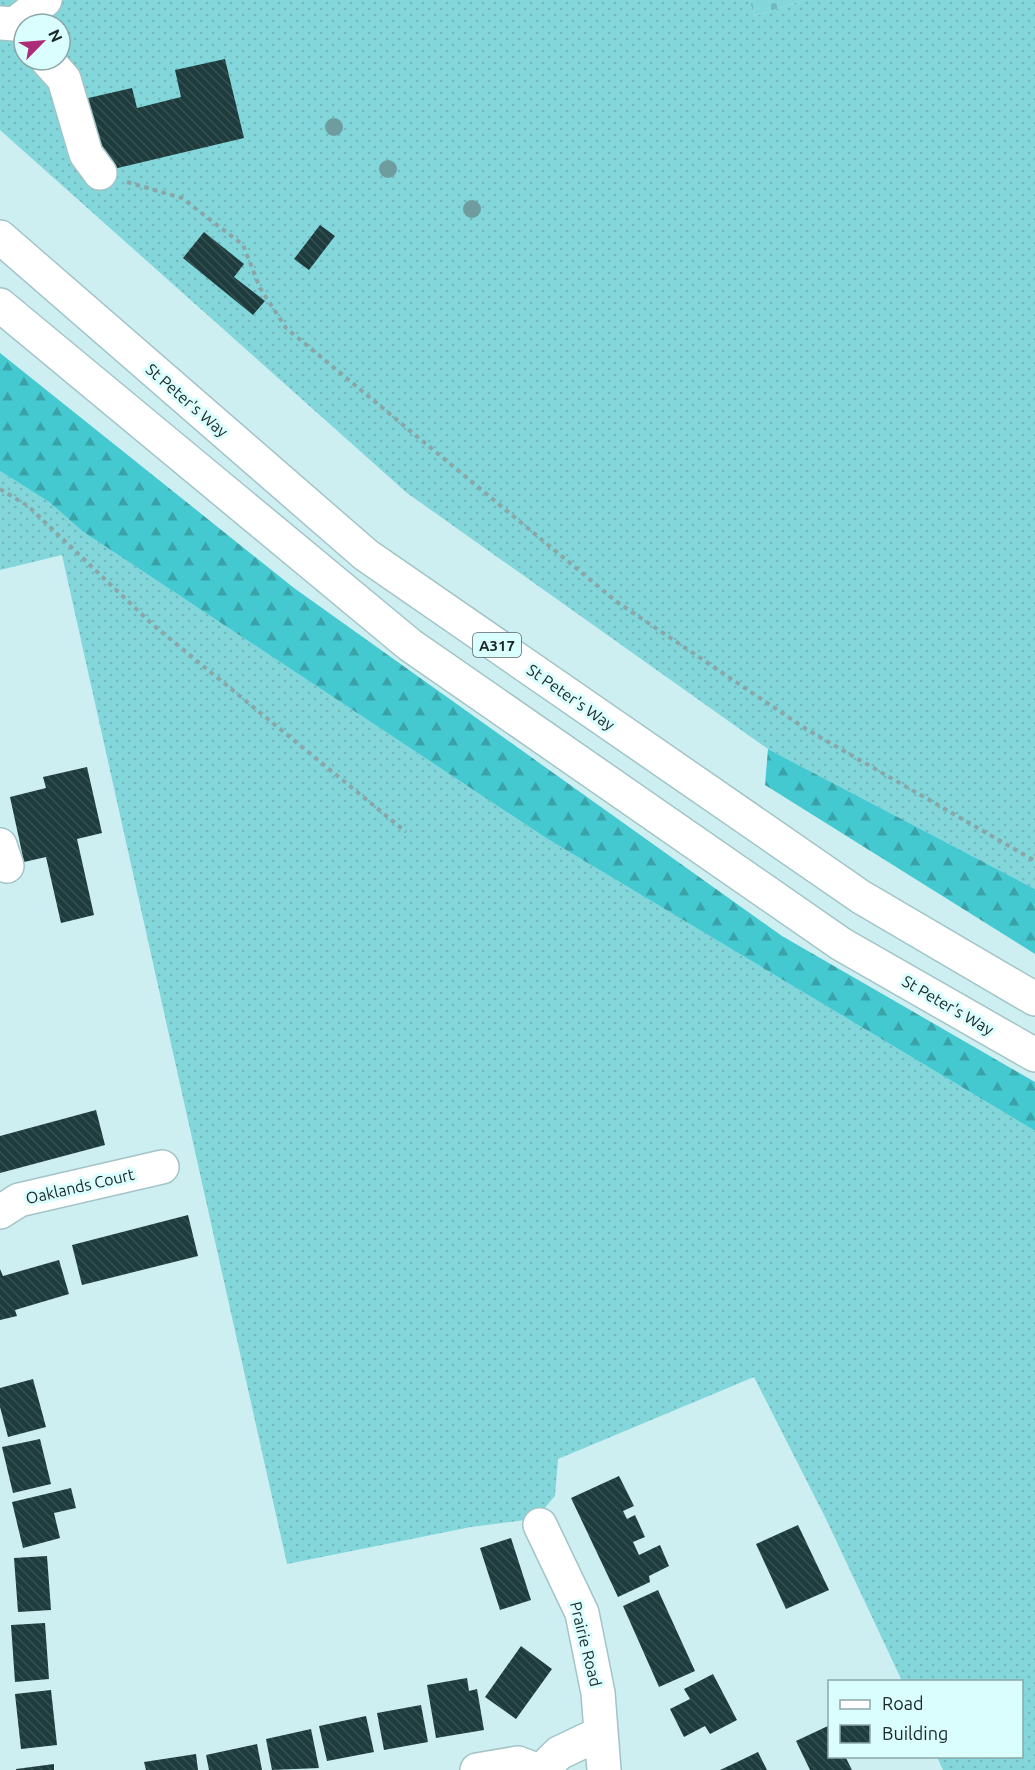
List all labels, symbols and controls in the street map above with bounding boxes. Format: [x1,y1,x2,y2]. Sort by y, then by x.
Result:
north arrow [12,12,72,72]
text: N [45,26,66,45]
street label: St Peter's Way [142,360,232,441]
road number: A317 [473,633,521,657]
street label: St Peter's Way [524,660,618,734]
street label: St Peter's Way [899,972,997,1039]
street label: Oaklands Court [24,1165,137,1207]
street label: Prairie Road [567,1600,605,1688]
legend [828,1680,1023,1758]
text: Road [882,1693,924,1713]
text: Building [882,1723,948,1743]

